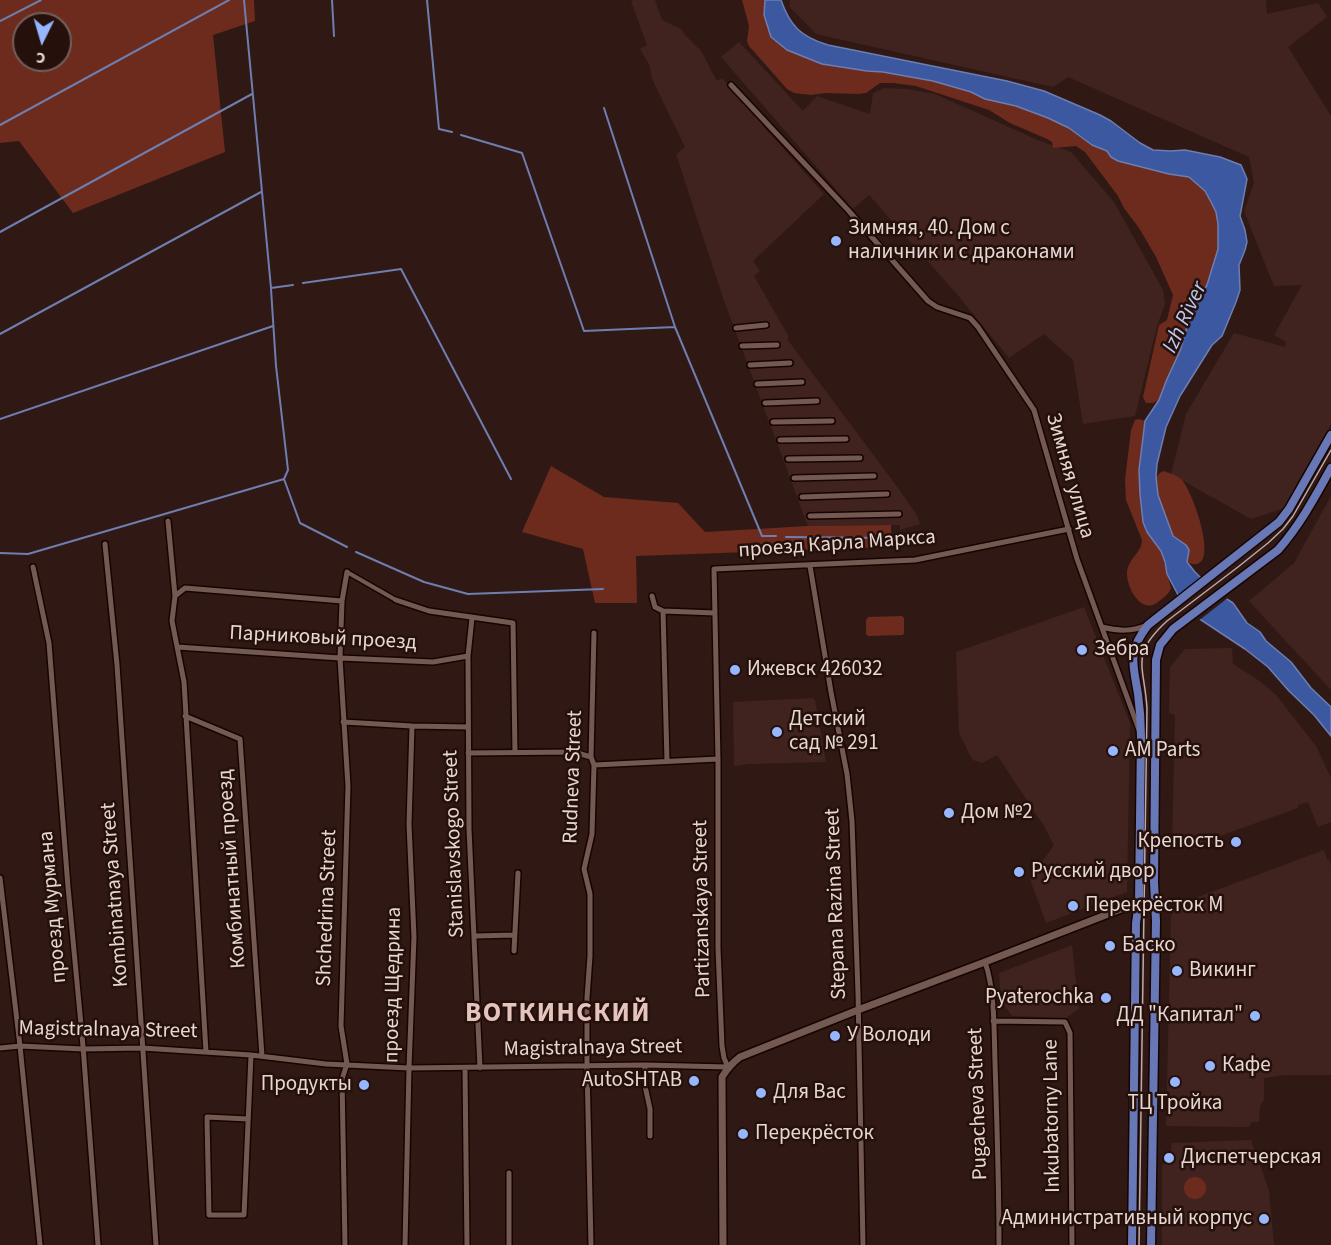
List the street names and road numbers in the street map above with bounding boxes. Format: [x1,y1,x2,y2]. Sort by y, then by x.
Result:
street label: Зимняя улица [1039,410,1099,542]
street label: проезд Карла Маркса [737,526,937,564]
street label: Парниковый проезд [229,622,417,656]
street label: Rudneva Street [559,710,589,844]
street label: Stanislavskogo Street [439,750,471,938]
street label: Комбинатный проезд [213,769,253,969]
street label: Kombinatnaya Street [97,802,135,988]
street label: Stepana Razina Street [821,808,853,1000]
street label: Partizanskaya Street [689,820,717,998]
street label: Shchedrina Street [313,829,343,987]
street label: проезд Мурмана [35,830,73,984]
street label: проезд Щедрина [380,907,408,1063]
street label: Magistralnaya Street [18,1017,198,1045]
street label: Pugacheva Street [964,1027,994,1181]
street label: Magistralnaya Street [503,1035,683,1063]
street label: Inkubatorny Lane [1039,1039,1067,1193]

